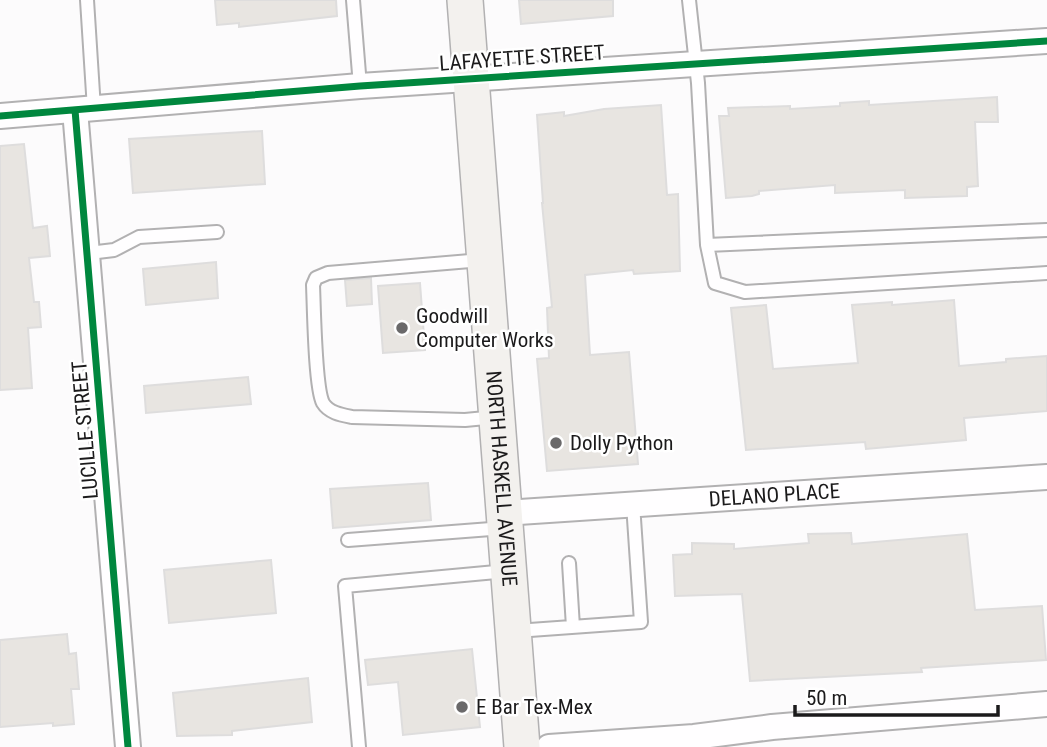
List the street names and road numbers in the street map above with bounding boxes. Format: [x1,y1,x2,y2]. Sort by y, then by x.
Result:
street label: LAFAYETTE STREET [438,40,606,76]
street label: LUCILLE STREET [67,360,103,500]
street label: NORTH HASKELL AVENUE [481,370,522,587]
street label: DELANO PLACE [708,479,841,511]

